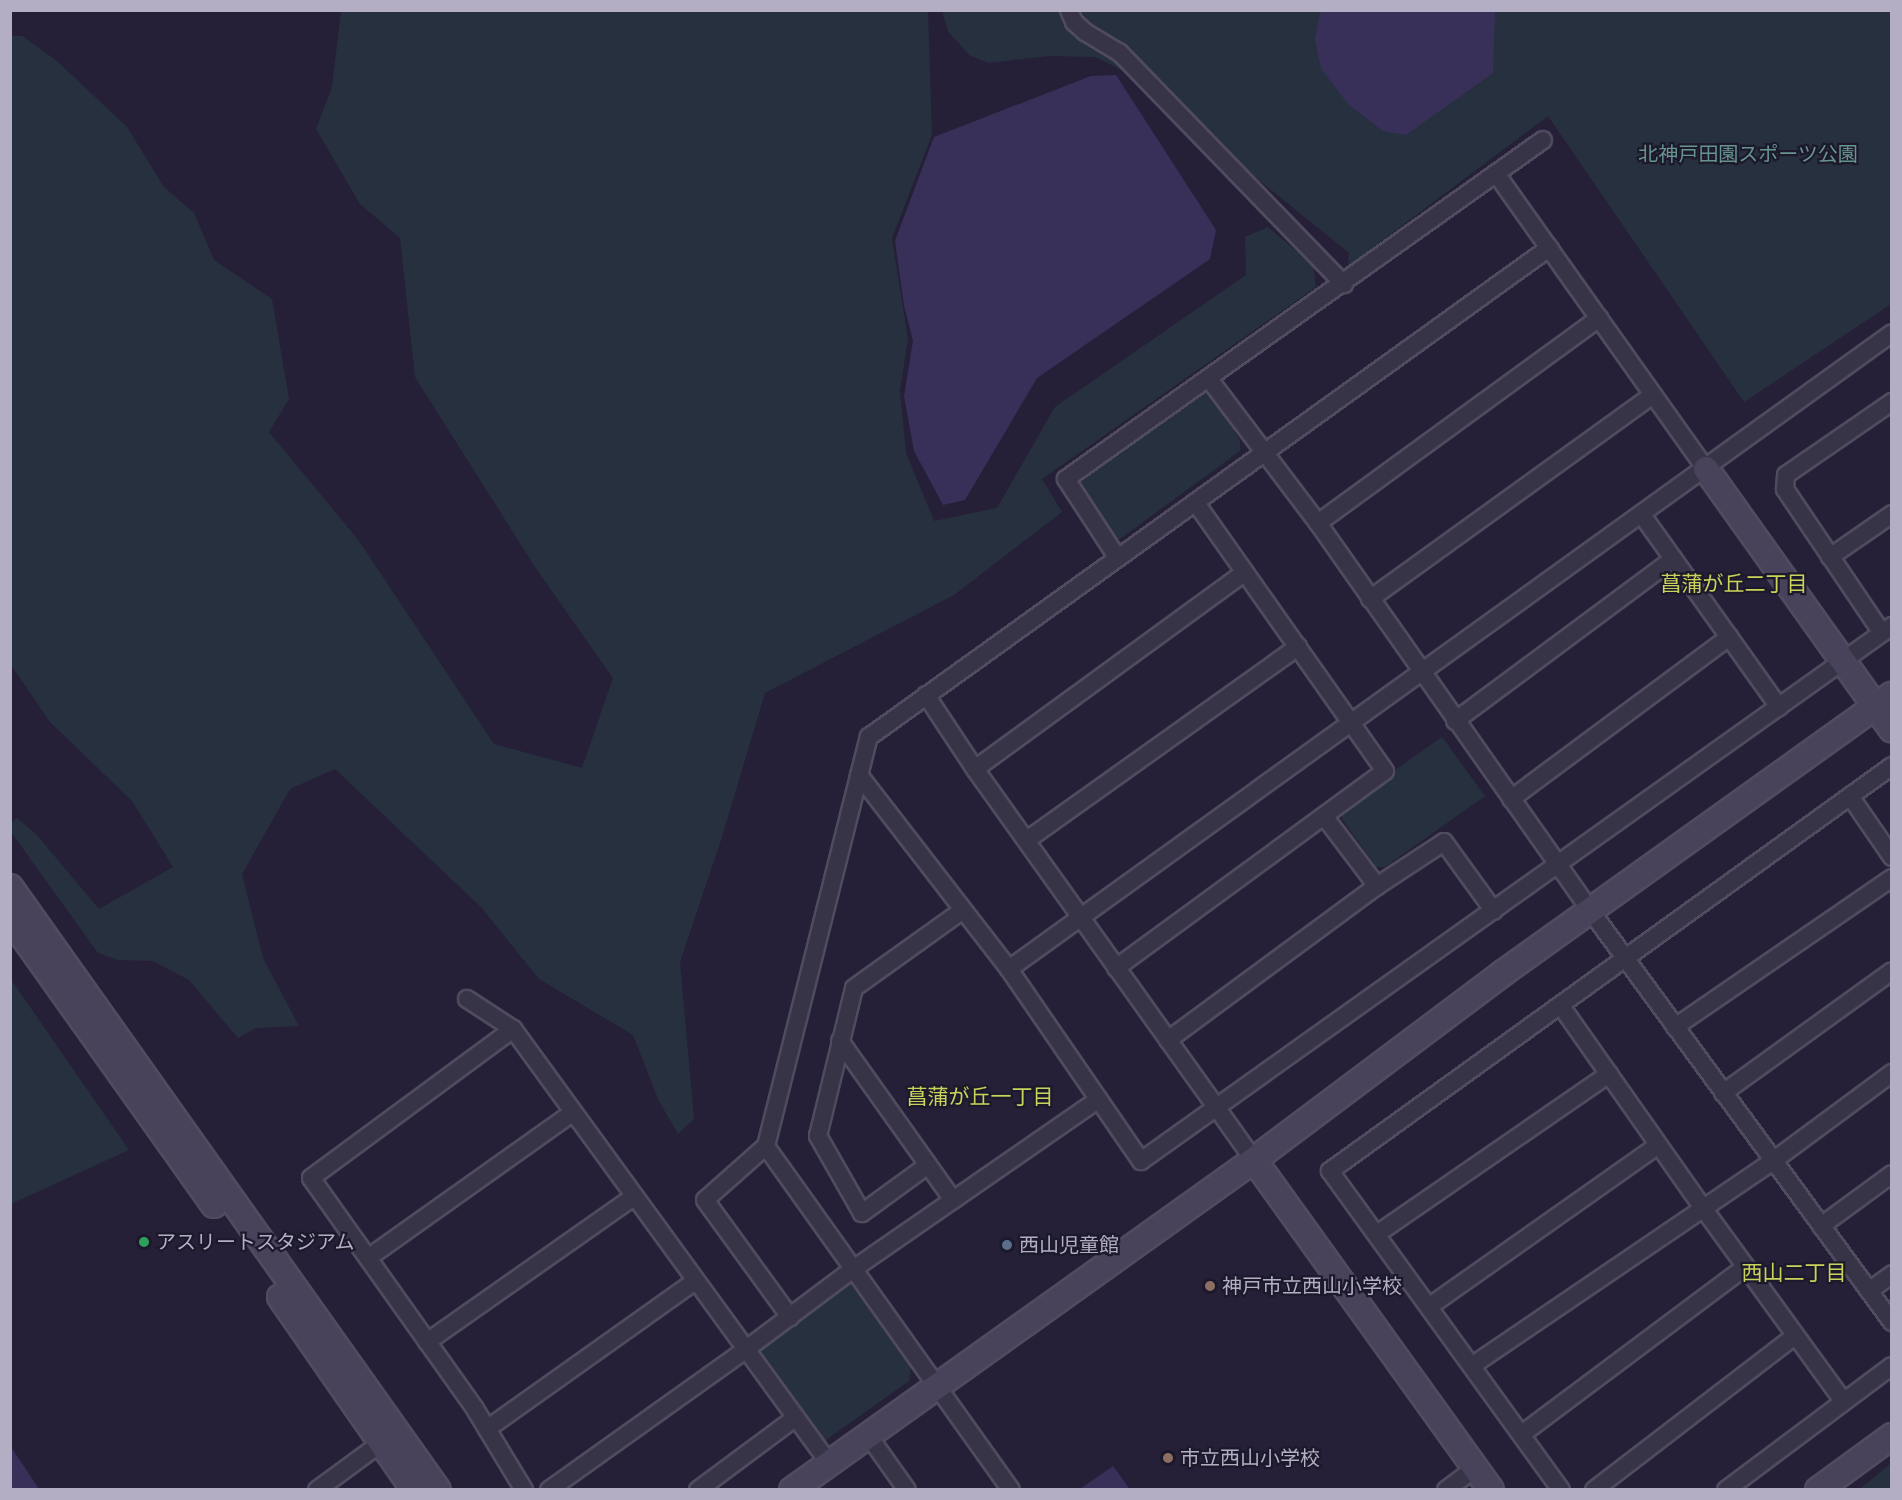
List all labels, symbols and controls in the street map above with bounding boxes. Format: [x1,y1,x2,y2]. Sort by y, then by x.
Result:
park label: 北神戸田園スポーツ公園 [1638,142,1858,166]
district label: 菖蒲が丘二丁目 [1661,571,1807,597]
district label: 菖蒲が丘一丁目 [907,1084,1053,1110]
place label: アスリートスタジアム [156,1230,356,1254]
place label: 西山児童館 [1019,1233,1119,1257]
marker: アスリートスタジアム [137,1235,151,1249]
marker: 西山児童館 [1000,1238,1014,1252]
district label: 西山二丁目 [1742,1260,1846,1286]
place label: 神戸市立西山小学校 [1222,1274,1402,1298]
marker: 神戸市立西山小学校 [1203,1279,1217,1293]
place label: 市立西山小学校 [1180,1446,1320,1470]
marker: 市立西山小学校 [1161,1451,1175,1465]

